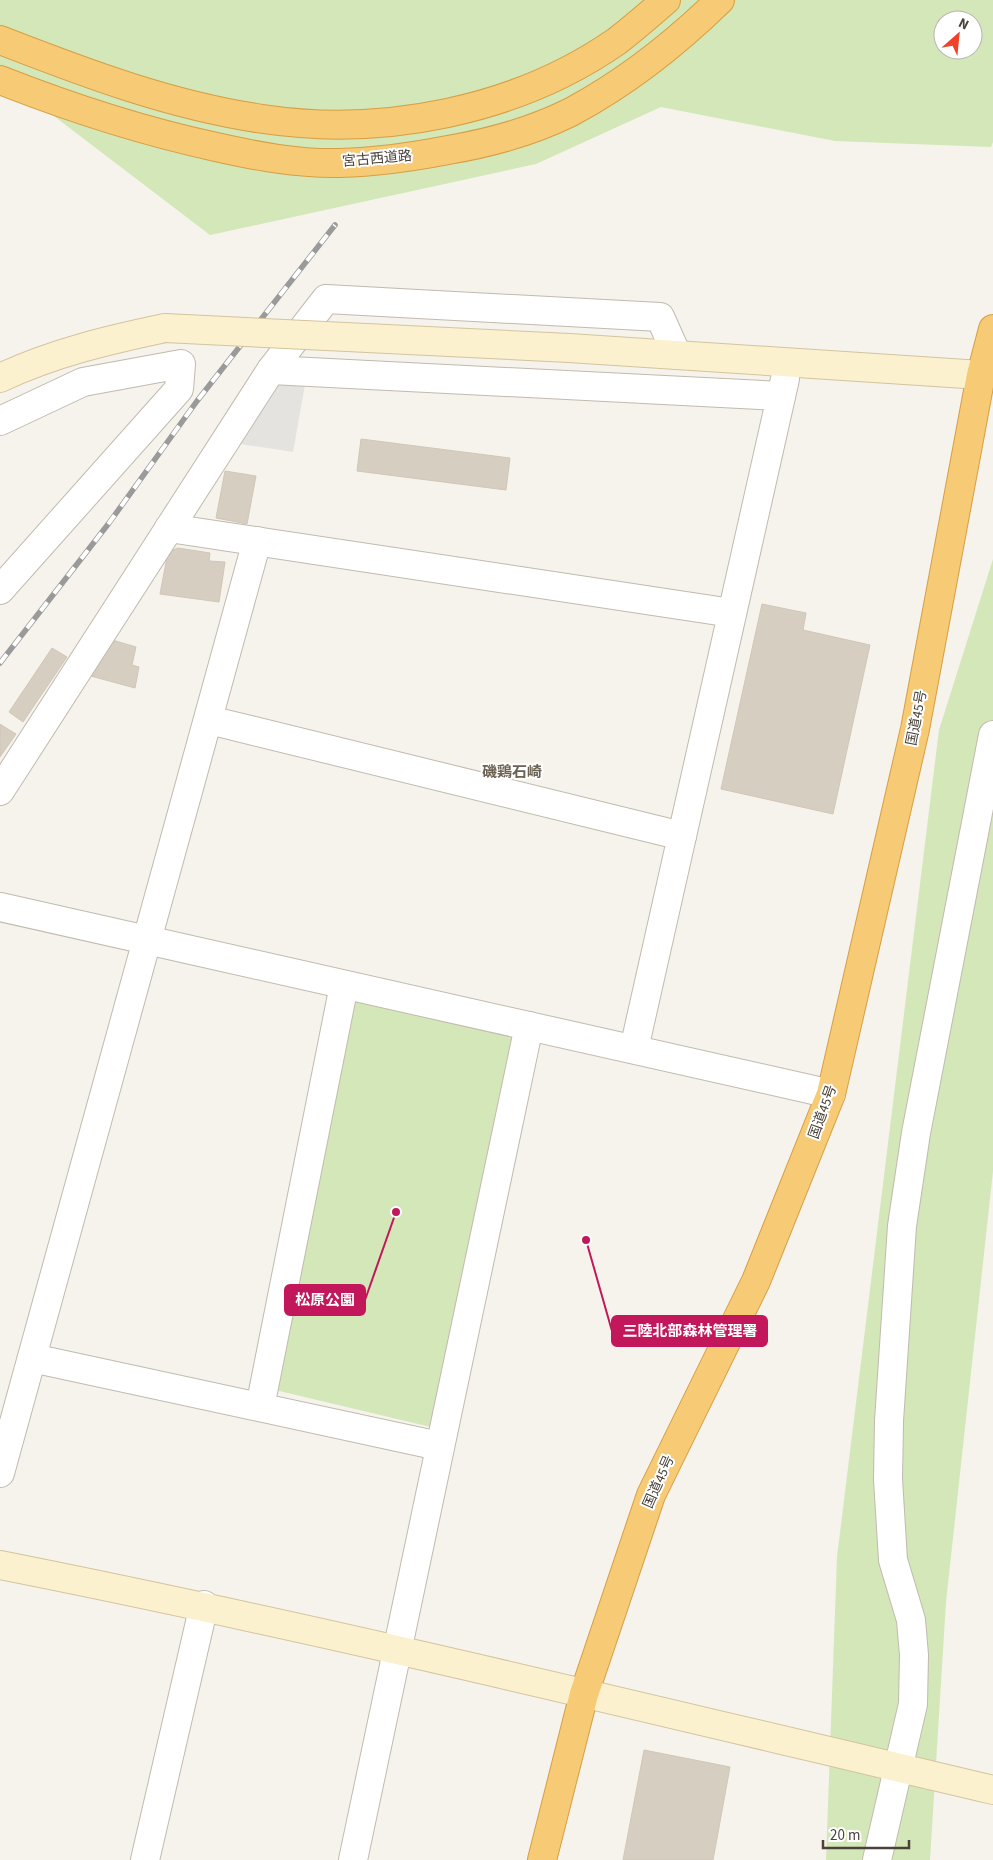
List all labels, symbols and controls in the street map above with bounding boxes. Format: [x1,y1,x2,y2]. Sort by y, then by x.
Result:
north arrow [933,10,983,60]
text: N [955,13,972,35]
street label: 宮古西道路 [341,146,413,172]
street label: 国道45号 [902,689,932,747]
district label: 磯鶏石崎 [482,762,542,783]
street label: 国道45号 [804,1082,842,1142]
callout: 松原公園 [285,1285,365,1315]
text: 松原公園 [295,1290,355,1311]
callout: 三陸北部森林管理署 [612,1316,767,1346]
text: 三陸北部森林管理署 [622,1321,758,1342]
street label: 国道45号 [638,1452,680,1512]
scale bar [823,1818,909,1850]
text: 20 m [830,1825,860,1846]

